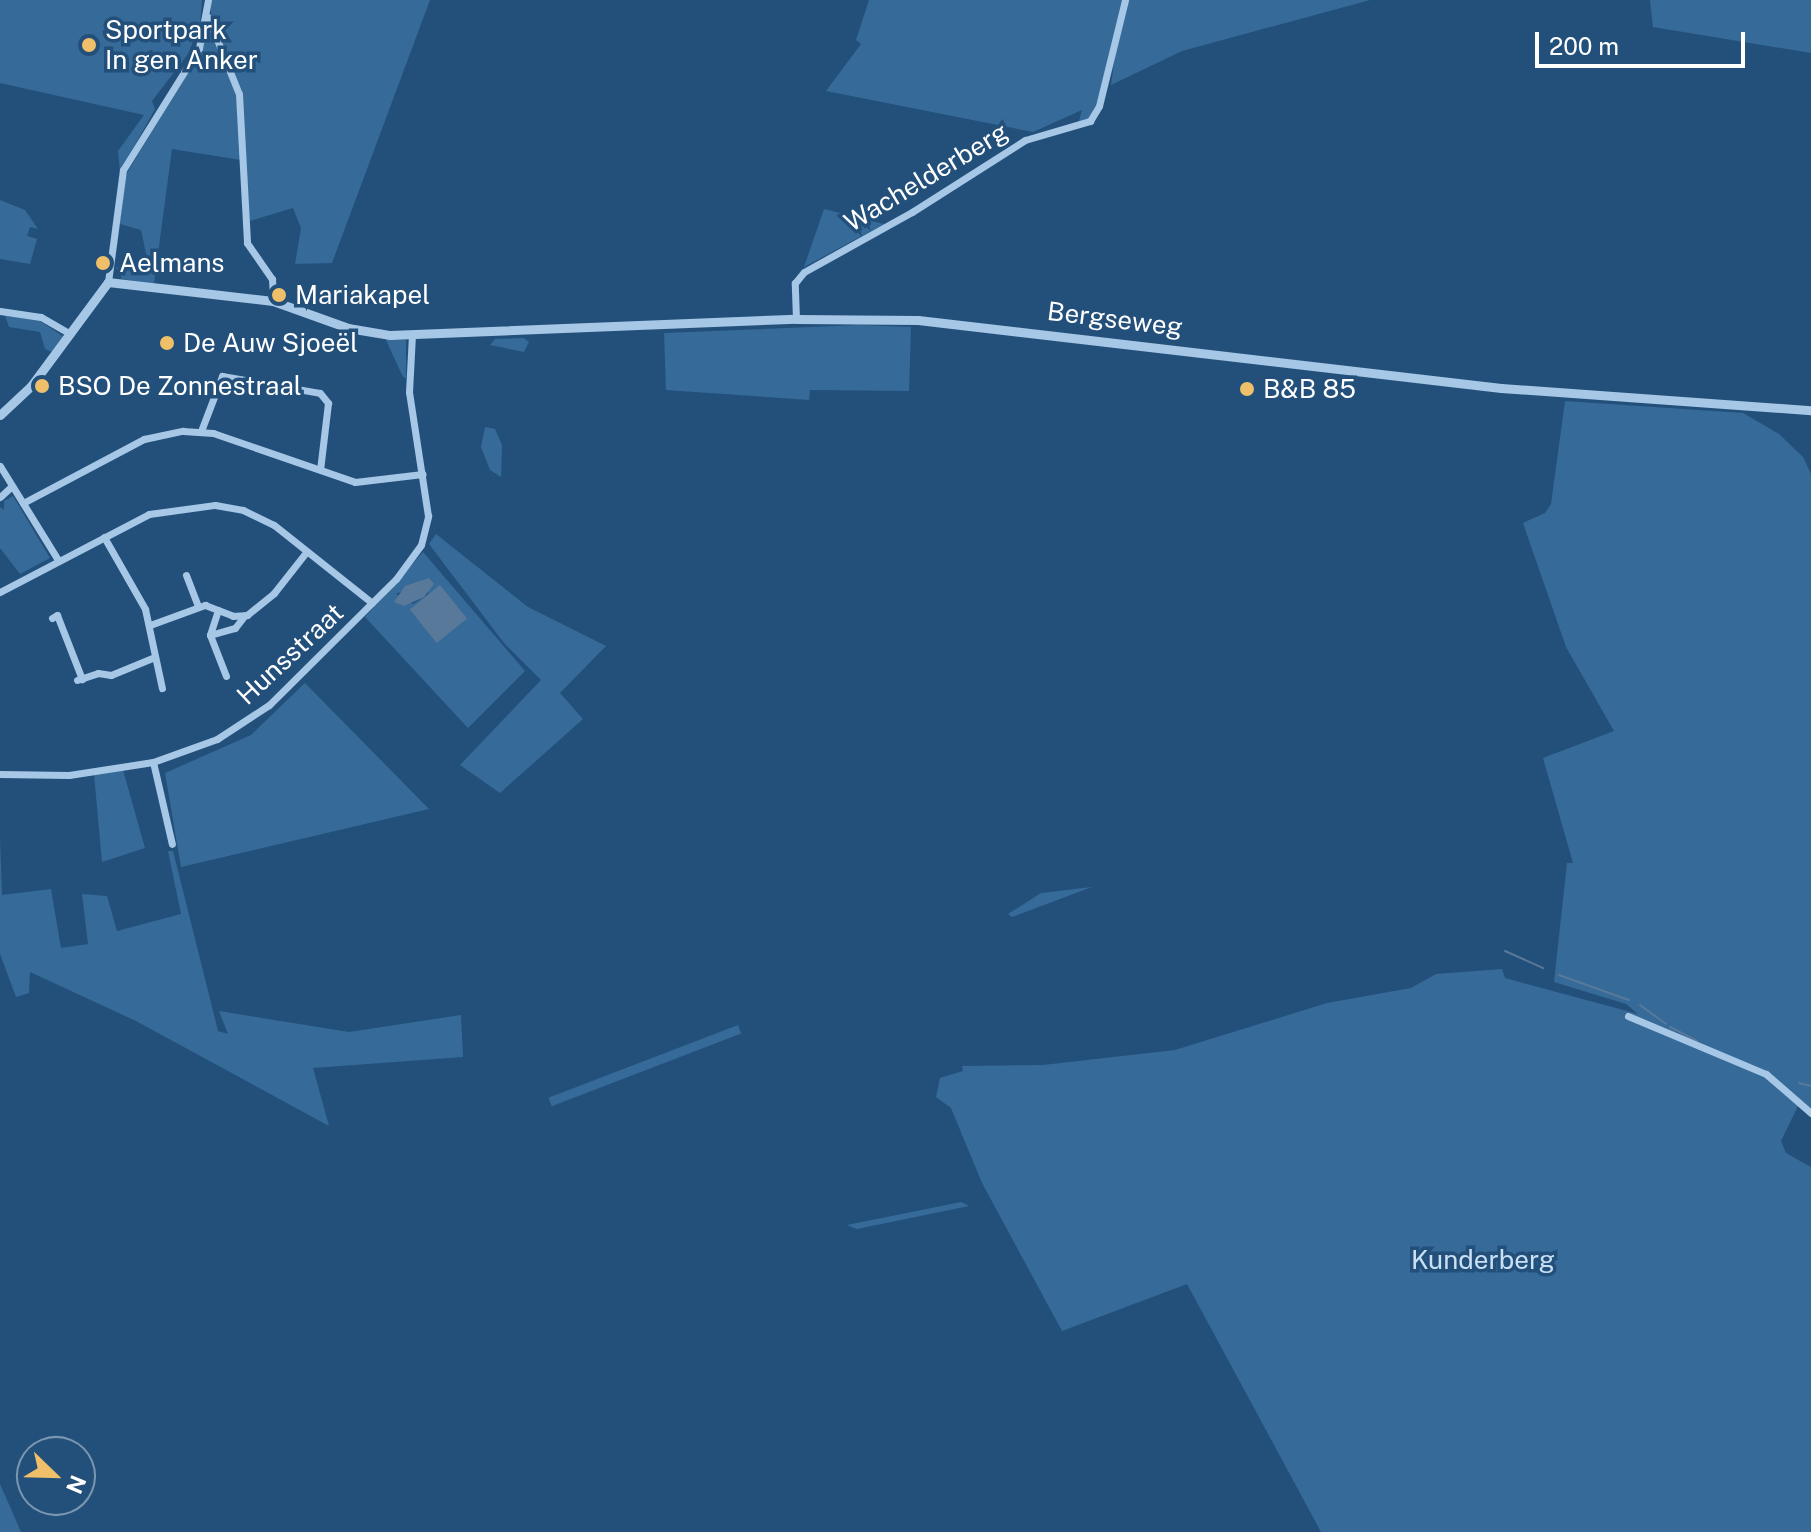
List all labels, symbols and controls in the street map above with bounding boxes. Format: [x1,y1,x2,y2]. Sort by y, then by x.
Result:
place label: Sportpark In gen Anker [105,14,258,76]
scale bar [1539,16,1749,66]
text: 200 m [1549,32,1619,60]
marker: Sportpark In gen Anker [80,36,98,54]
street label: Wachelderberg [838,116,1014,238]
place label: Aelmans [119,247,224,279]
marker: Aelmans [94,254,112,272]
place label: Mariakapel [295,279,430,311]
marker: Mariakapel [270,286,288,304]
street label: Bergseweg [1045,295,1185,343]
place label: De Auw Sjoeël [183,327,358,359]
marker: De Auw Sjoeël [158,334,176,352]
place label: BSO De Zonnestraal [58,370,302,402]
place label: B&B 85 [1263,373,1356,405]
marker: BSO De Zonnestraal [33,377,51,395]
marker: B&B 85 [1238,380,1256,398]
street label: Hunsstraat [230,597,350,711]
park label: Kunderberg [1411,1244,1555,1276]
north arrow [16,1436,96,1516]
text: N [61,1472,92,1498]

